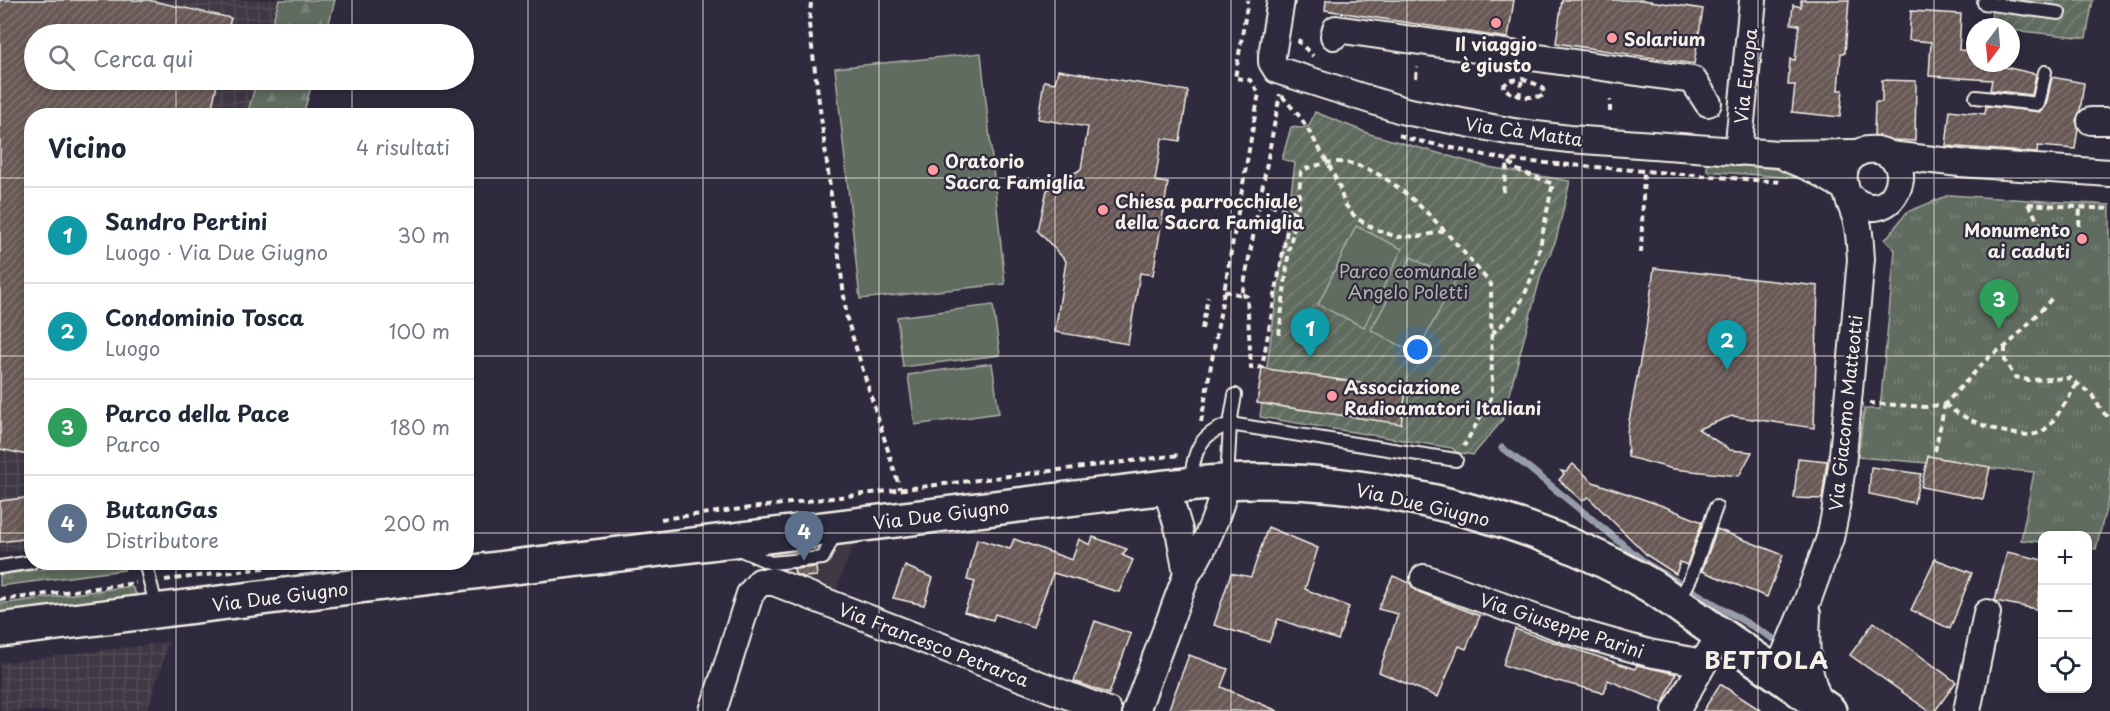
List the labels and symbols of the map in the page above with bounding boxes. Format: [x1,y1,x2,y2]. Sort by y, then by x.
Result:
marker: Il viaggio è giusto [1489,16,1503,30]
north arrow [1966,18,2020,72]
place label: Solarium [1624,25,1706,52]
street label: Via Europa [1727,26,1763,125]
place label: Il viaggio è giusto [1455,30,1537,78]
marker: Solarium [1605,31,1619,45]
street label: Via Cà Matta [1463,109,1585,153]
place label: Oratorio Sacra Famiglia [945,147,1085,195]
marker: Oratorio Sacra Famiglia [926,163,940,177]
place label: Chiesa parrocchiale della Sacra Famiglia [1115,187,1304,235]
marker: Chiesa parrocchiale della Sacra Famiglia [1096,203,1110,217]
place label: Monumento ai caduti [1964,216,2070,264]
marker: Monumento ai caduti [2075,232,2089,246]
park label: Parco comunale Angelo Poletti [1338,257,1478,305]
pin: 3 [1980,280,2018,329]
pin: 1 [1290,308,1330,358]
street label: Via Giacomo Matteotti [1821,314,1869,512]
pin: 2 [1708,320,1746,370]
your location [1403,335,1432,364]
place label: Associazione Radioamatori Italiani [1344,373,1541,421]
marker: Associazione Radioamatori Italiani [1325,389,1339,403]
street label: Via Due Giugno [1353,475,1493,533]
street label: Via Due Giugno [871,492,1011,536]
pin: 4 [784,512,824,561]
street label: Via Due Giugno [210,574,350,618]
street label: Via Giuseppe Parini [1476,586,1648,664]
street label: Via Francesco Petrarca [835,595,1034,693]
district label: BETTOLA [1704,641,1830,677]

